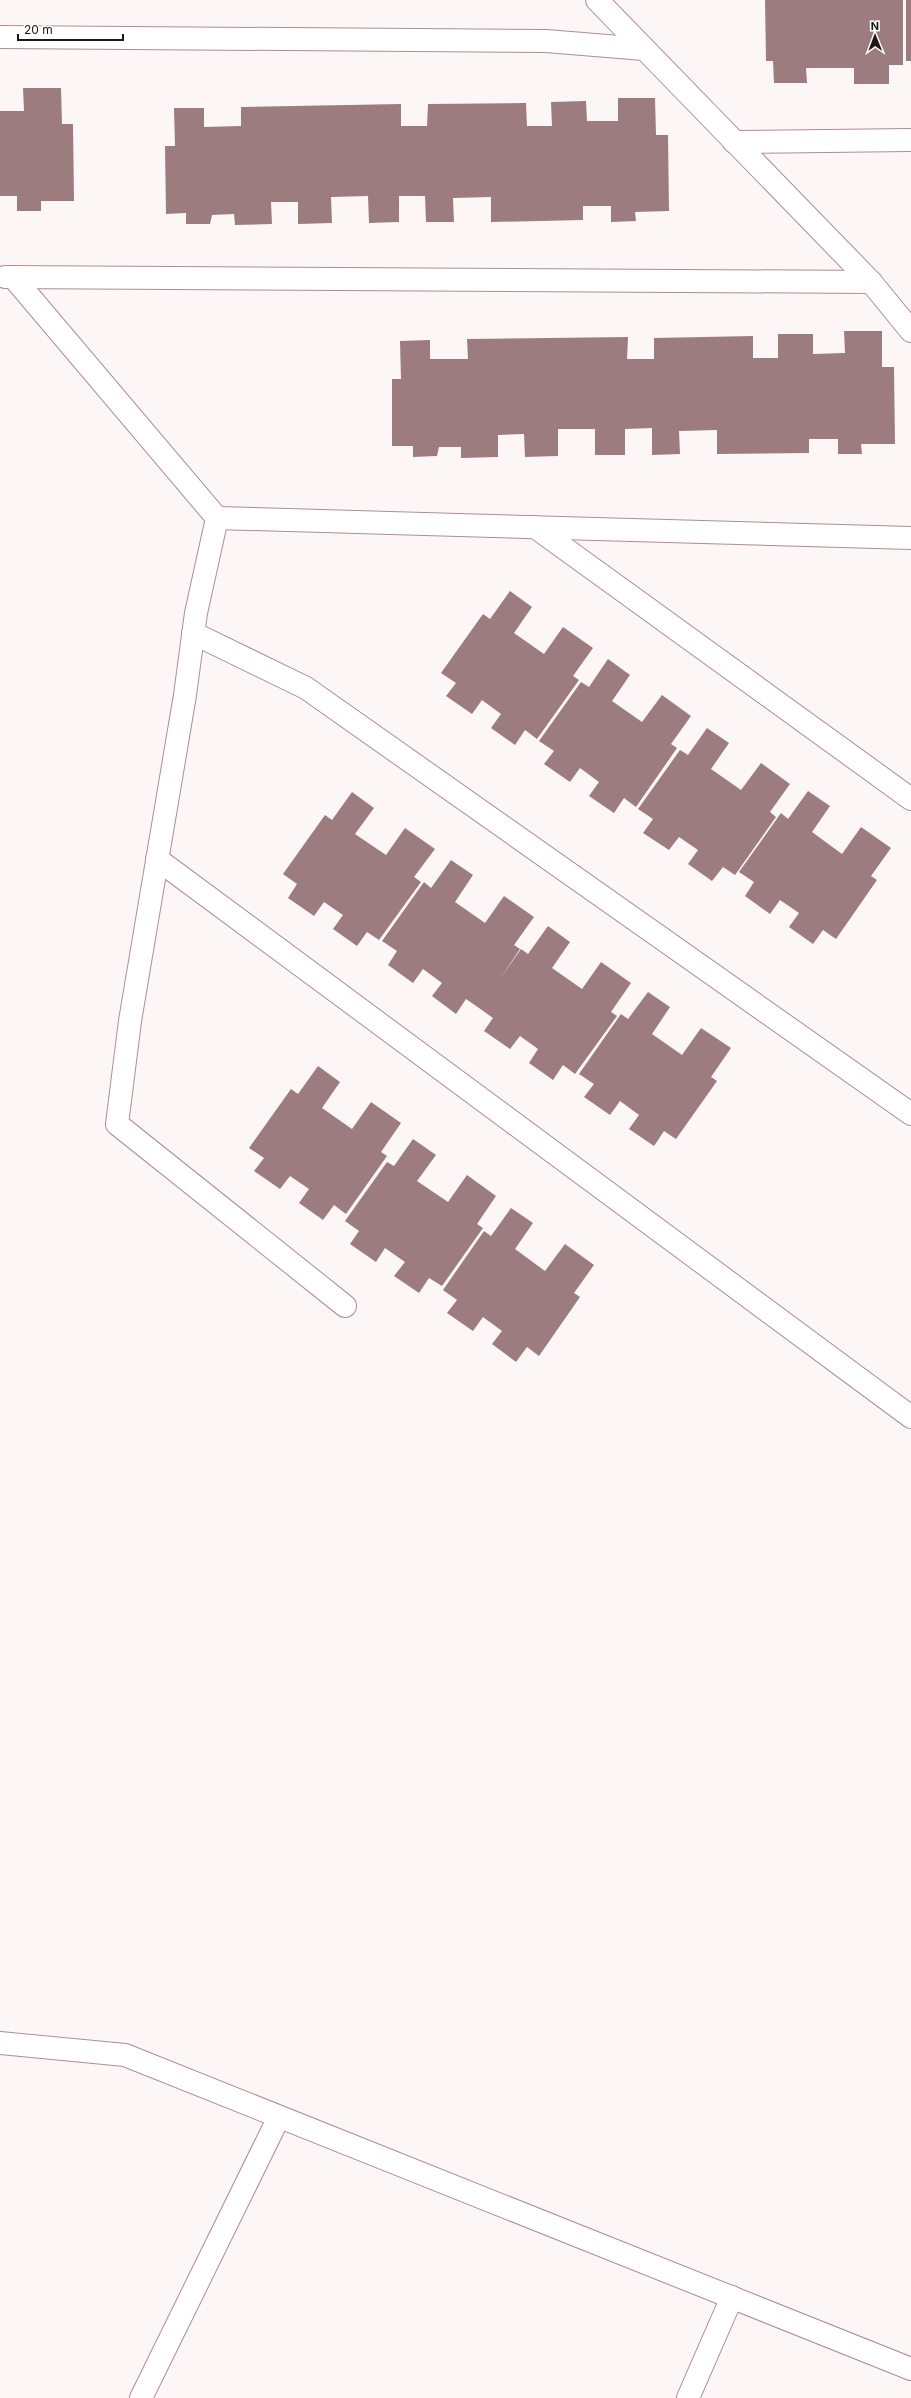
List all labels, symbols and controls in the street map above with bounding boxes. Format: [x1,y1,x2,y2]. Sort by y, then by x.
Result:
scale bar [18,16,123,42]
north arrow [855,16,895,56]
text: N [871,19,879,33]
text: 20 m [24,22,53,37]

